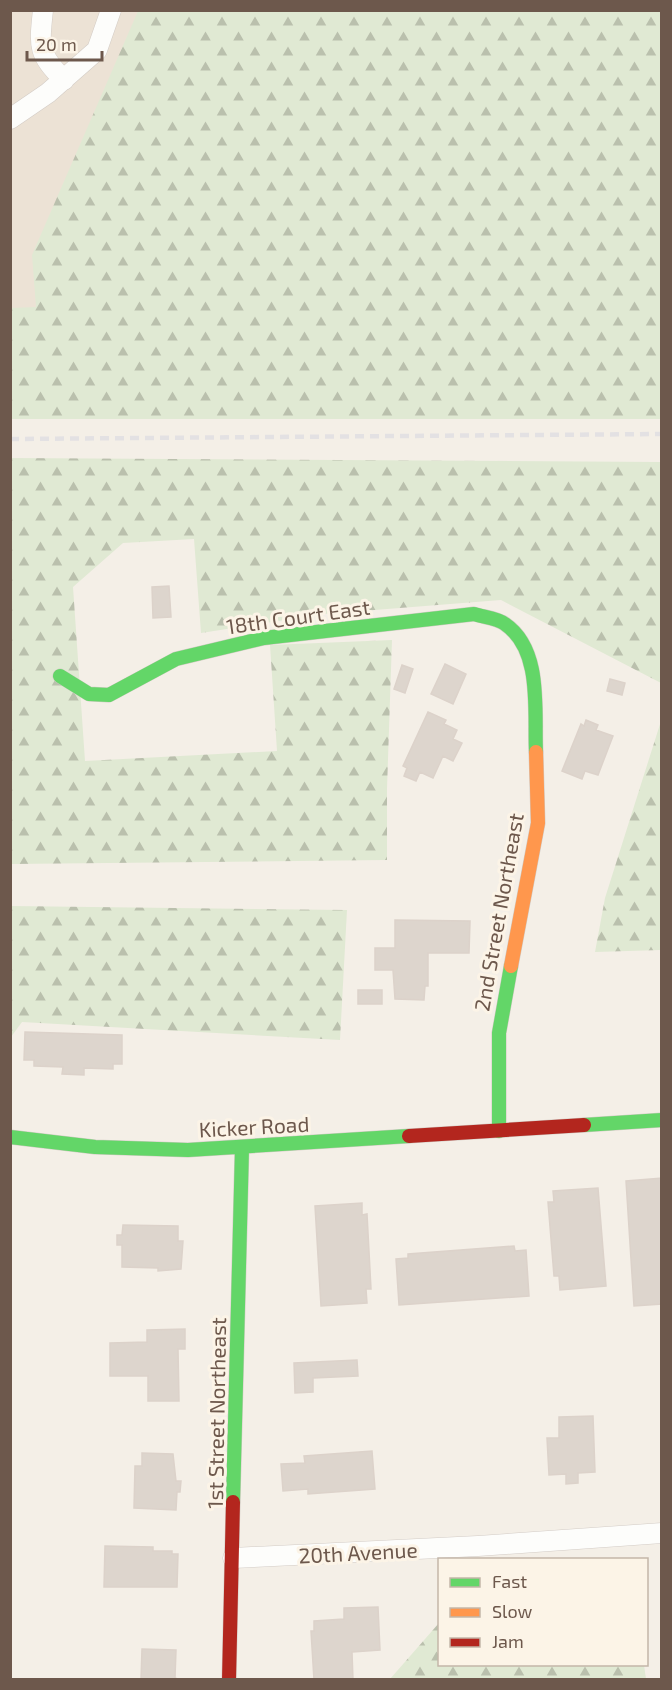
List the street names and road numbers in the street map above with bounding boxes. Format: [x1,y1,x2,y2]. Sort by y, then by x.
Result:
street label: 18th Court East [225,594,371,638]
street label: 2nd Street Northeast [468,811,528,1013]
street label: Kicker Road [198,1111,310,1141]
street label: 1st Street Northeast [202,1317,230,1509]
street label: 20th Avenue [298,1536,418,1568]

